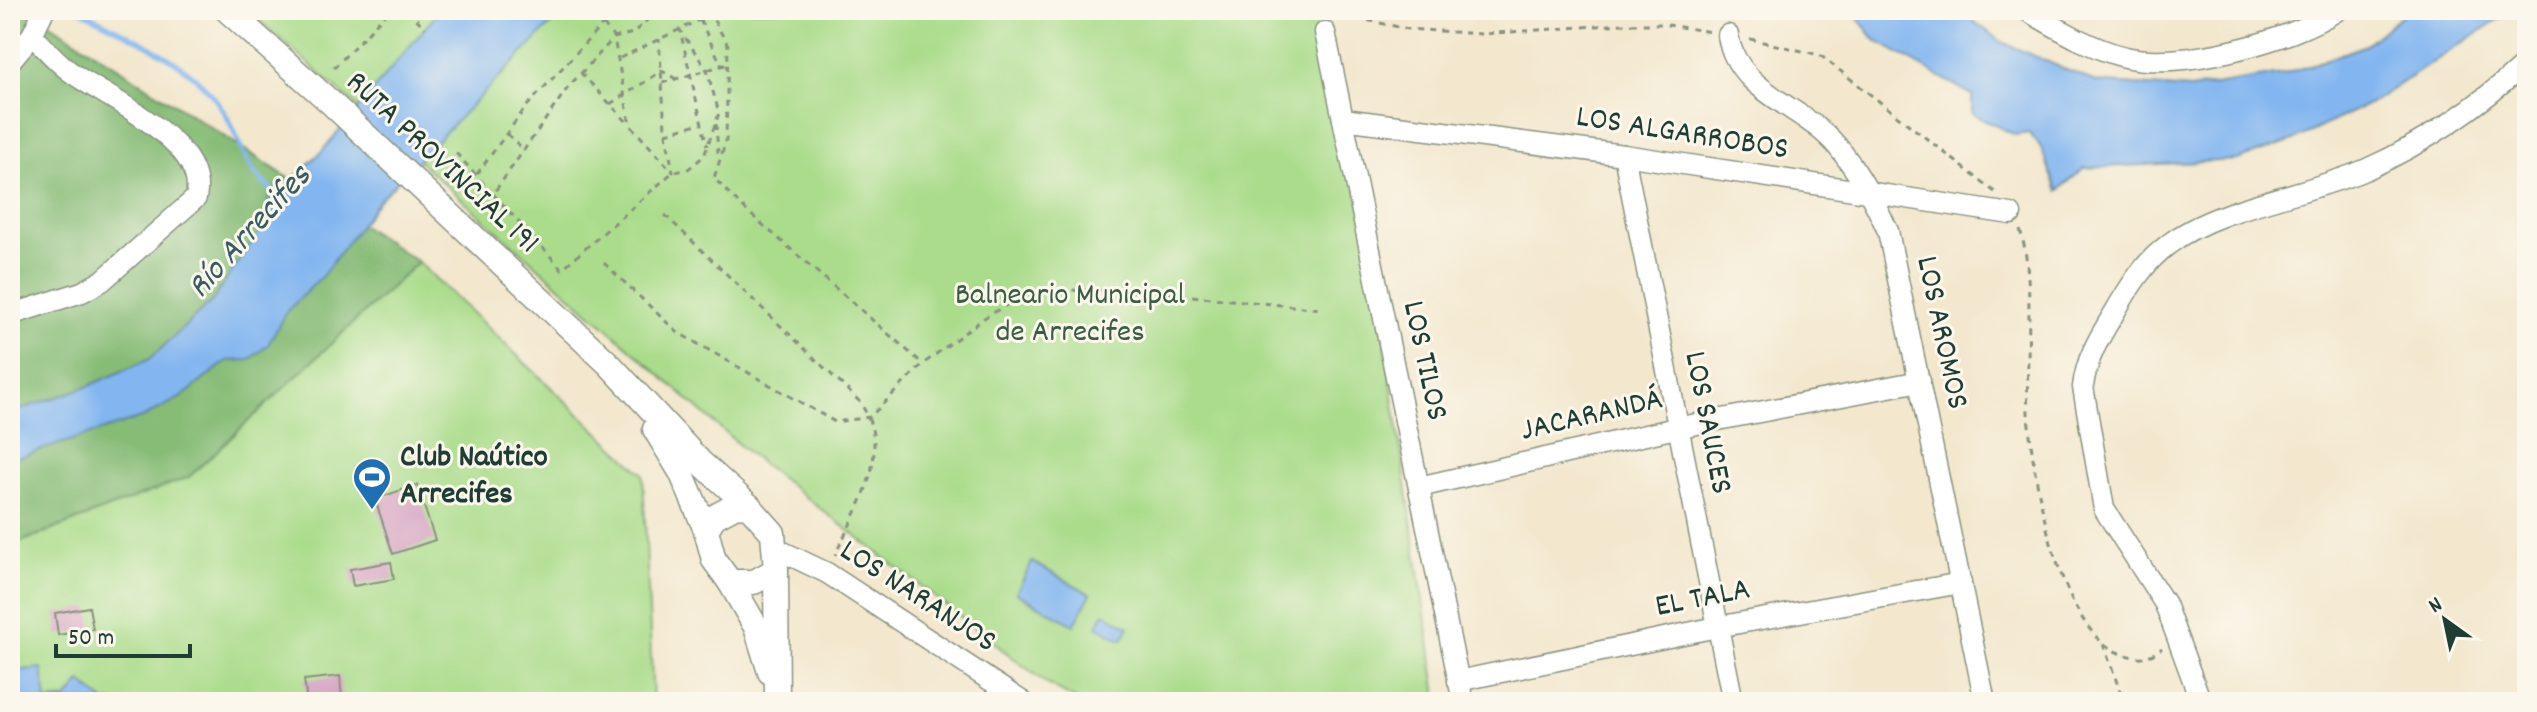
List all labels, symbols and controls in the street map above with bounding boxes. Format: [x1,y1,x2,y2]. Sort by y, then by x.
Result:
street label: RUTA PROVINCIAL 191 [334,62,548,266]
street label: LOS ALGARROBOS [1573,96,1791,174]
water label: Río Arrecifes [177,154,326,311]
street label: LOS AROMOS [1901,252,1979,414]
park label: Balneario Municipal de Arrecifes [955,274,1185,357]
street label: LOS TILOS [1388,297,1458,425]
street label: LOS SAUCES [1670,348,1742,498]
street label: JACARANDÁ [1517,378,1667,456]
place label: Club Naútico Arrecifes [400,436,548,519]
sports icon: Club Naútico Arrecifes [351,456,393,511]
street label: LOS NARANJOS [829,530,1005,666]
street label: EL TALA [1652,568,1754,632]
north arrow [2405,580,2485,660]
text: N [2423,590,2449,622]
scale bar [56,608,190,658]
text: 50 m [68,622,114,656]

